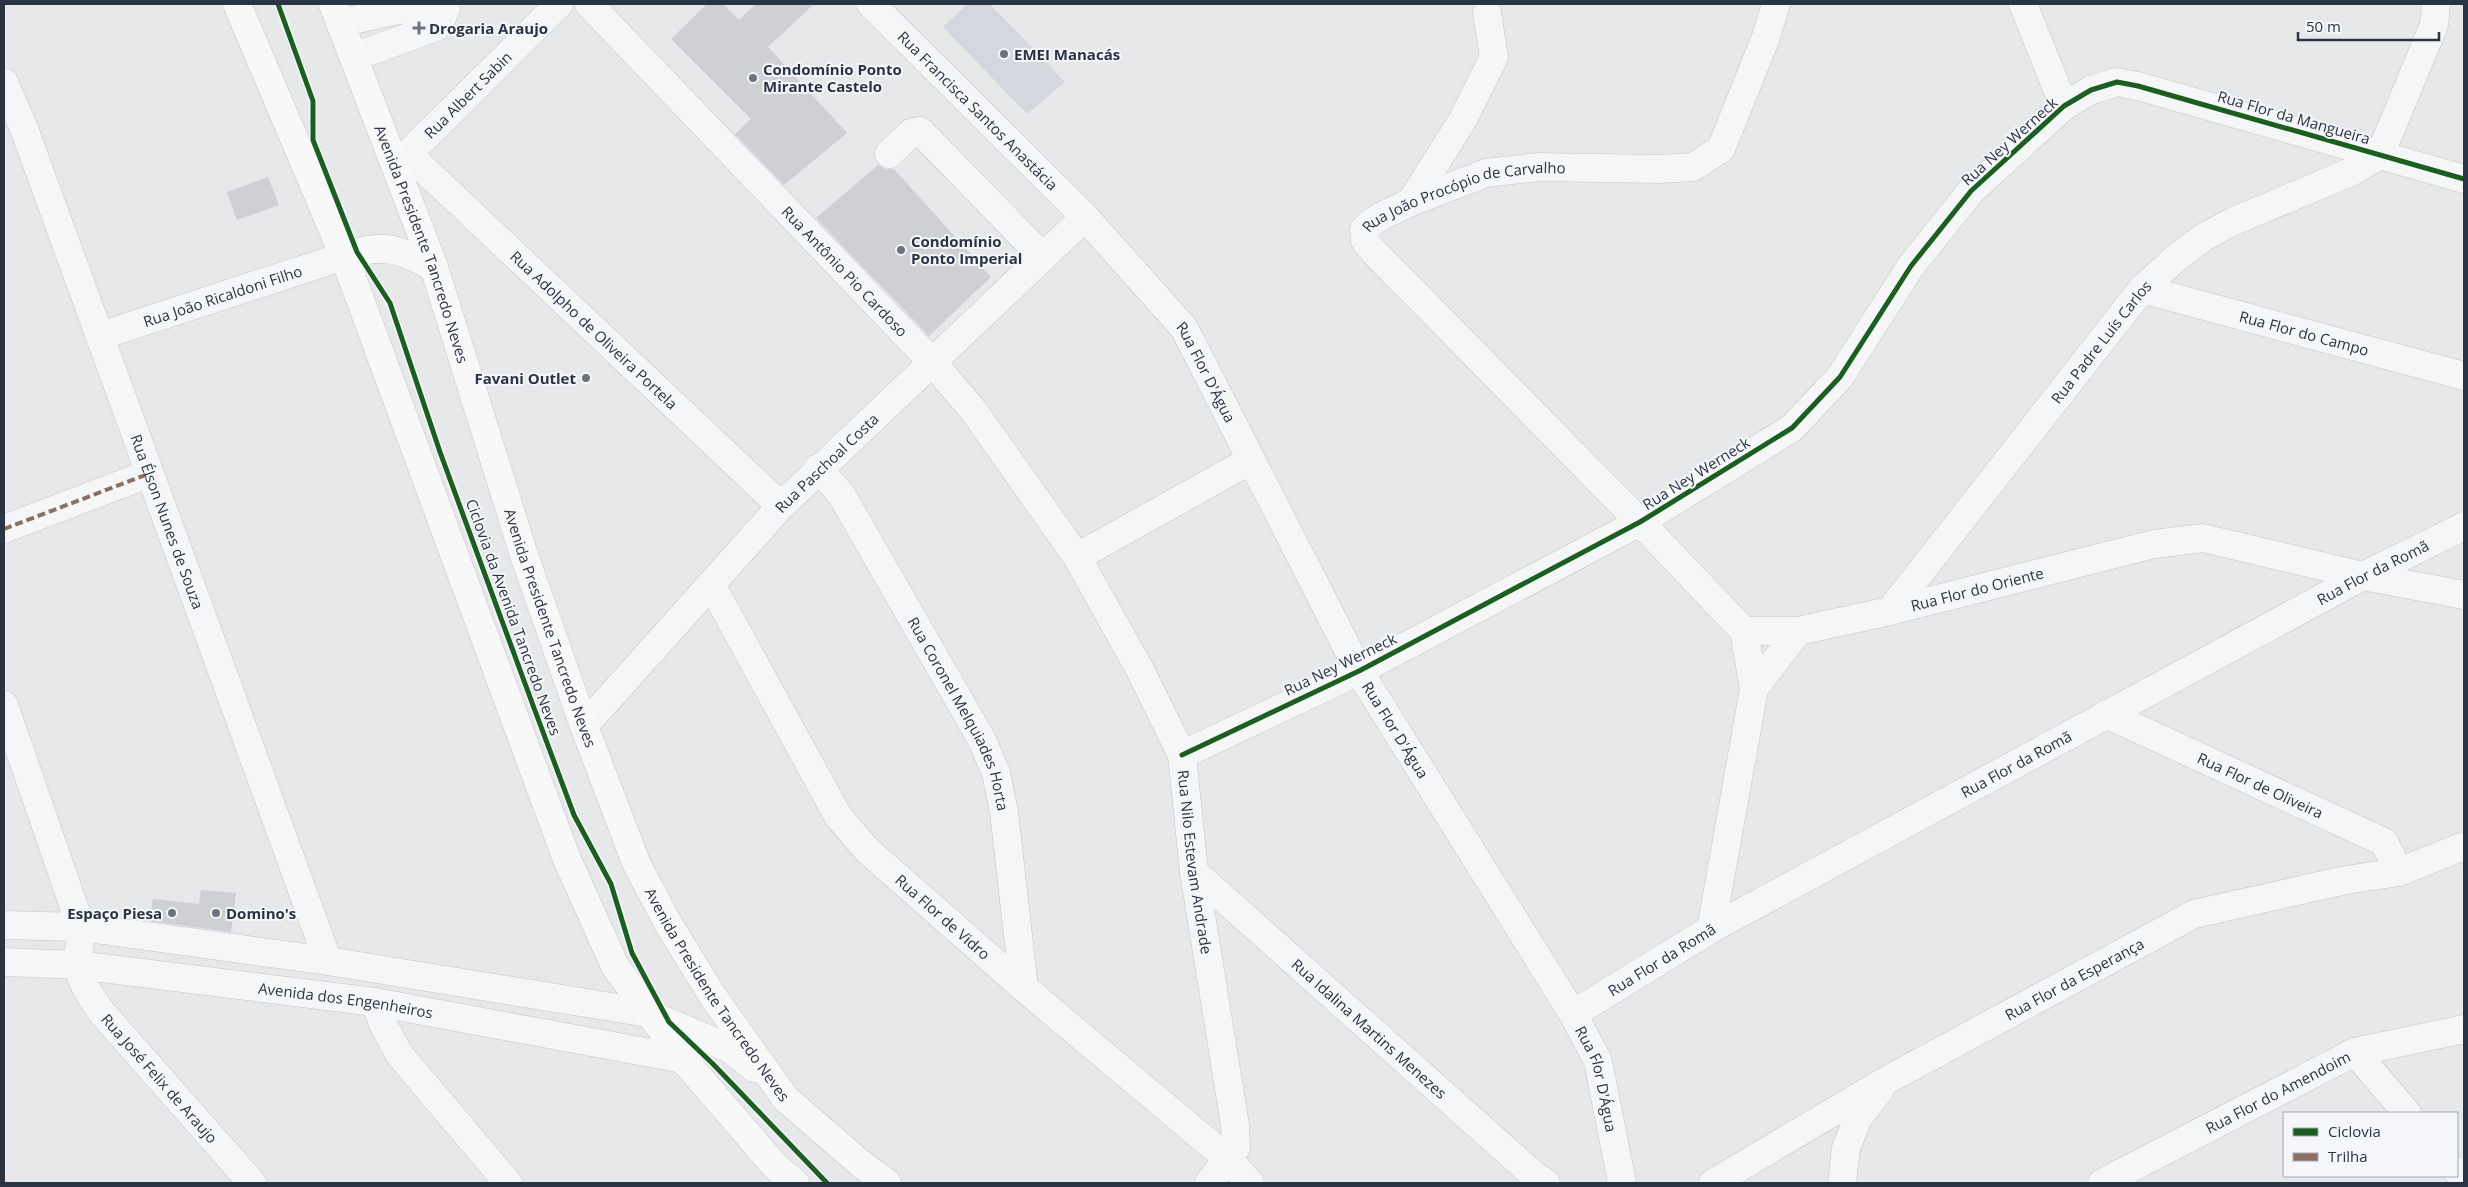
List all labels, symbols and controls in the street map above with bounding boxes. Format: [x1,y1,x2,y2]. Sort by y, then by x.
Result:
scale bar [2298,10,2439,42]
text: 50 m [2306,16,2341,36]
place label: Drogaria Araujo [429,18,548,38]
marker: Drogaria Araujo [413,22,425,34]
street label: Rua Francisca Santos Anastácia [894,26,1062,195]
place label: EMEI Manacás [1014,44,1120,64]
street label: Rua Albert Sabin [420,47,516,143]
marker: EMEI Manacás [998,48,1010,60]
place label: Condomínio Ponto Mirante Castelo [763,59,902,96]
marker: Condomínio Ponto Mirante Castelo [747,72,759,84]
street label: Rua Flor da Mangueira [2215,86,2373,148]
street label: Rua Ney Werneck [1957,92,2061,190]
street label: Avenida Presidente Tancredo Neves [370,122,473,365]
street label: Rua João Procópio de Carvalho [1357,157,1566,236]
street label: Rua Antônio Pio Cardoso [778,201,912,341]
place label: Condomínio Ponto Imperial [911,231,1022,268]
marker: Condomínio Ponto Imperial [895,244,907,256]
street label: Rua Adolpho de Oliveira Portela [506,246,682,413]
street label: Rua João Ricaldoni Filho [141,260,305,331]
street label: Rua Padre Luís Carlos [2046,276,2155,408]
street label: Rua Flor do Campo [2237,306,2371,360]
street label: Rua Flor D'Água [1173,317,1240,426]
place label: Favani Outlet [475,368,576,388]
marker: Favani Outlet [580,372,592,384]
street label: Rua Paschoal Costa [770,409,883,517]
street label: Rua Élson Nunes de Souza [126,431,209,612]
street label: Rua Ney Werneck [1639,432,1754,514]
street label: Ciclovia da Avenida Tancredo Neves [462,496,566,738]
street label: Avenida Presidente Tancredo Neves [500,506,601,750]
street label: Rua Flor da Romã [2313,535,2432,609]
street label: Rua Flor do Oriente [1908,562,2046,615]
street label: Rua Coronel Melquiades Horta [903,613,1013,812]
street label: Rua Ney Werneck [1280,628,1400,700]
street label: Rua Flor D'Água [1358,677,1433,782]
street label: Rua Flor da Romã [1957,726,2075,802]
street label: Rua Flor de Oliveira [2194,748,2327,823]
street label: Rua Nilo Estevam Andrade [1174,769,1217,955]
street label: Rua Flor de Vidro [891,870,995,964]
street label: Avenida Presidente Tancredo Neves [641,884,794,1105]
place label: Espaço Piesa [67,903,162,923]
place label: Domino's [226,903,296,923]
marker: Espaço Piesa [166,907,178,919]
marker: Domino's [210,907,222,919]
street label: Rua Flor da Romã [1604,919,1719,1000]
street label: Rua Flor da Esperança [2001,933,2147,1025]
street label: Rua Idalina Martins Menezes [1288,954,1451,1103]
street label: Avenida dos Engenheiros [257,978,435,1023]
street label: Rua José Felix de Araujo [97,1009,222,1147]
street label: Rua Flor D'Água [1571,1022,1622,1134]
street label: Rua Flor do Amendoim [2202,1046,2354,1138]
legend [2283,1112,2458,1177]
text: Ciclovia [2328,1121,2381,1141]
text: Trilha [2328,1146,2368,1166]

